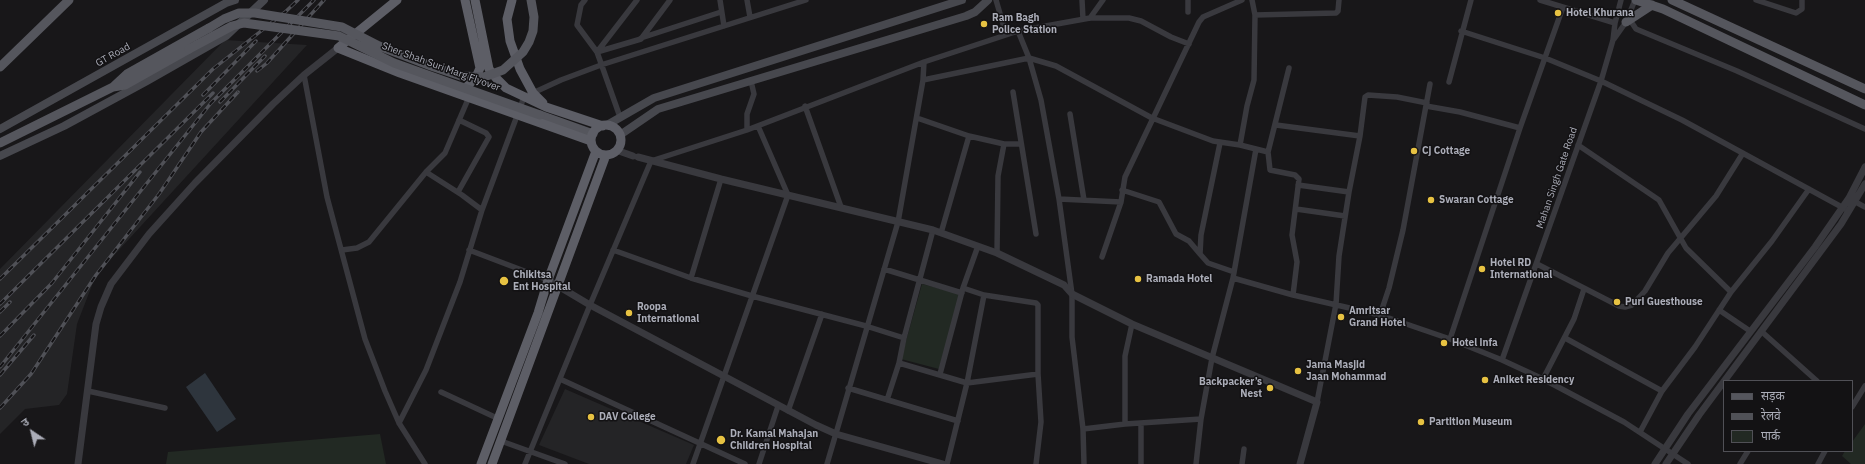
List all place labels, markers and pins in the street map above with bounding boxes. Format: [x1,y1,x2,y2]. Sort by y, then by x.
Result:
place label: Hotel Khurana [1566,7,1634,19]
marker: Hotel Khurana [1553,8,1563,18]
place label: Ram Bagh Police Station [992,12,1057,36]
marker: Ram Bagh Police Station [979,19,989,29]
place label: Cj Cottage [1422,145,1470,157]
marker: Cj Cottage [1409,146,1419,156]
place label: Swaran Cottage [1439,194,1514,206]
marker: Swaran Cottage [1426,195,1436,205]
place label: Hotel RD International [1490,257,1552,280]
marker: Hotel RD International [1477,264,1487,274]
place label: Chikitsa Ent Hospital [513,269,571,292]
place label: Ramada Hotel [1146,273,1212,285]
marker: Ramada Hotel [1133,274,1143,284]
marker: Chikitsa Ent Hospital [498,275,510,287]
place label: Puri Guesthouse [1625,296,1703,308]
marker: Puri Guesthouse [1612,297,1622,307]
place label: Roopa International [637,301,699,324]
place label: Amritsar Grand Hotel [1349,305,1405,328]
marker: Roopa International [624,308,634,318]
marker: Amritsar Grand Hotel [1336,312,1346,322]
place label: Hotel infa [1452,337,1498,349]
marker: Hotel infa [1439,338,1449,348]
place label: Jama Masjid Jaan Mohammad [1306,359,1386,382]
marker: Jama Masjid Jaan Mohammad [1293,366,1303,376]
place label: Aniket Residency [1493,374,1574,386]
marker: Aniket Residency [1480,375,1490,385]
place label: Backpacker’s Nest [1199,376,1262,400]
marker: Backpacker’s Nest [1265,383,1275,393]
place label: DAV College [599,411,656,423]
marker: DAV College [586,412,596,422]
place label: Partition Museum [1429,416,1512,428]
marker: Partition Museum [1416,417,1426,427]
place label: Dr. Kamal Mahajan Children Hospital [730,428,818,452]
marker: Dr. Kamal Mahajan Children Hospital [715,434,727,446]

